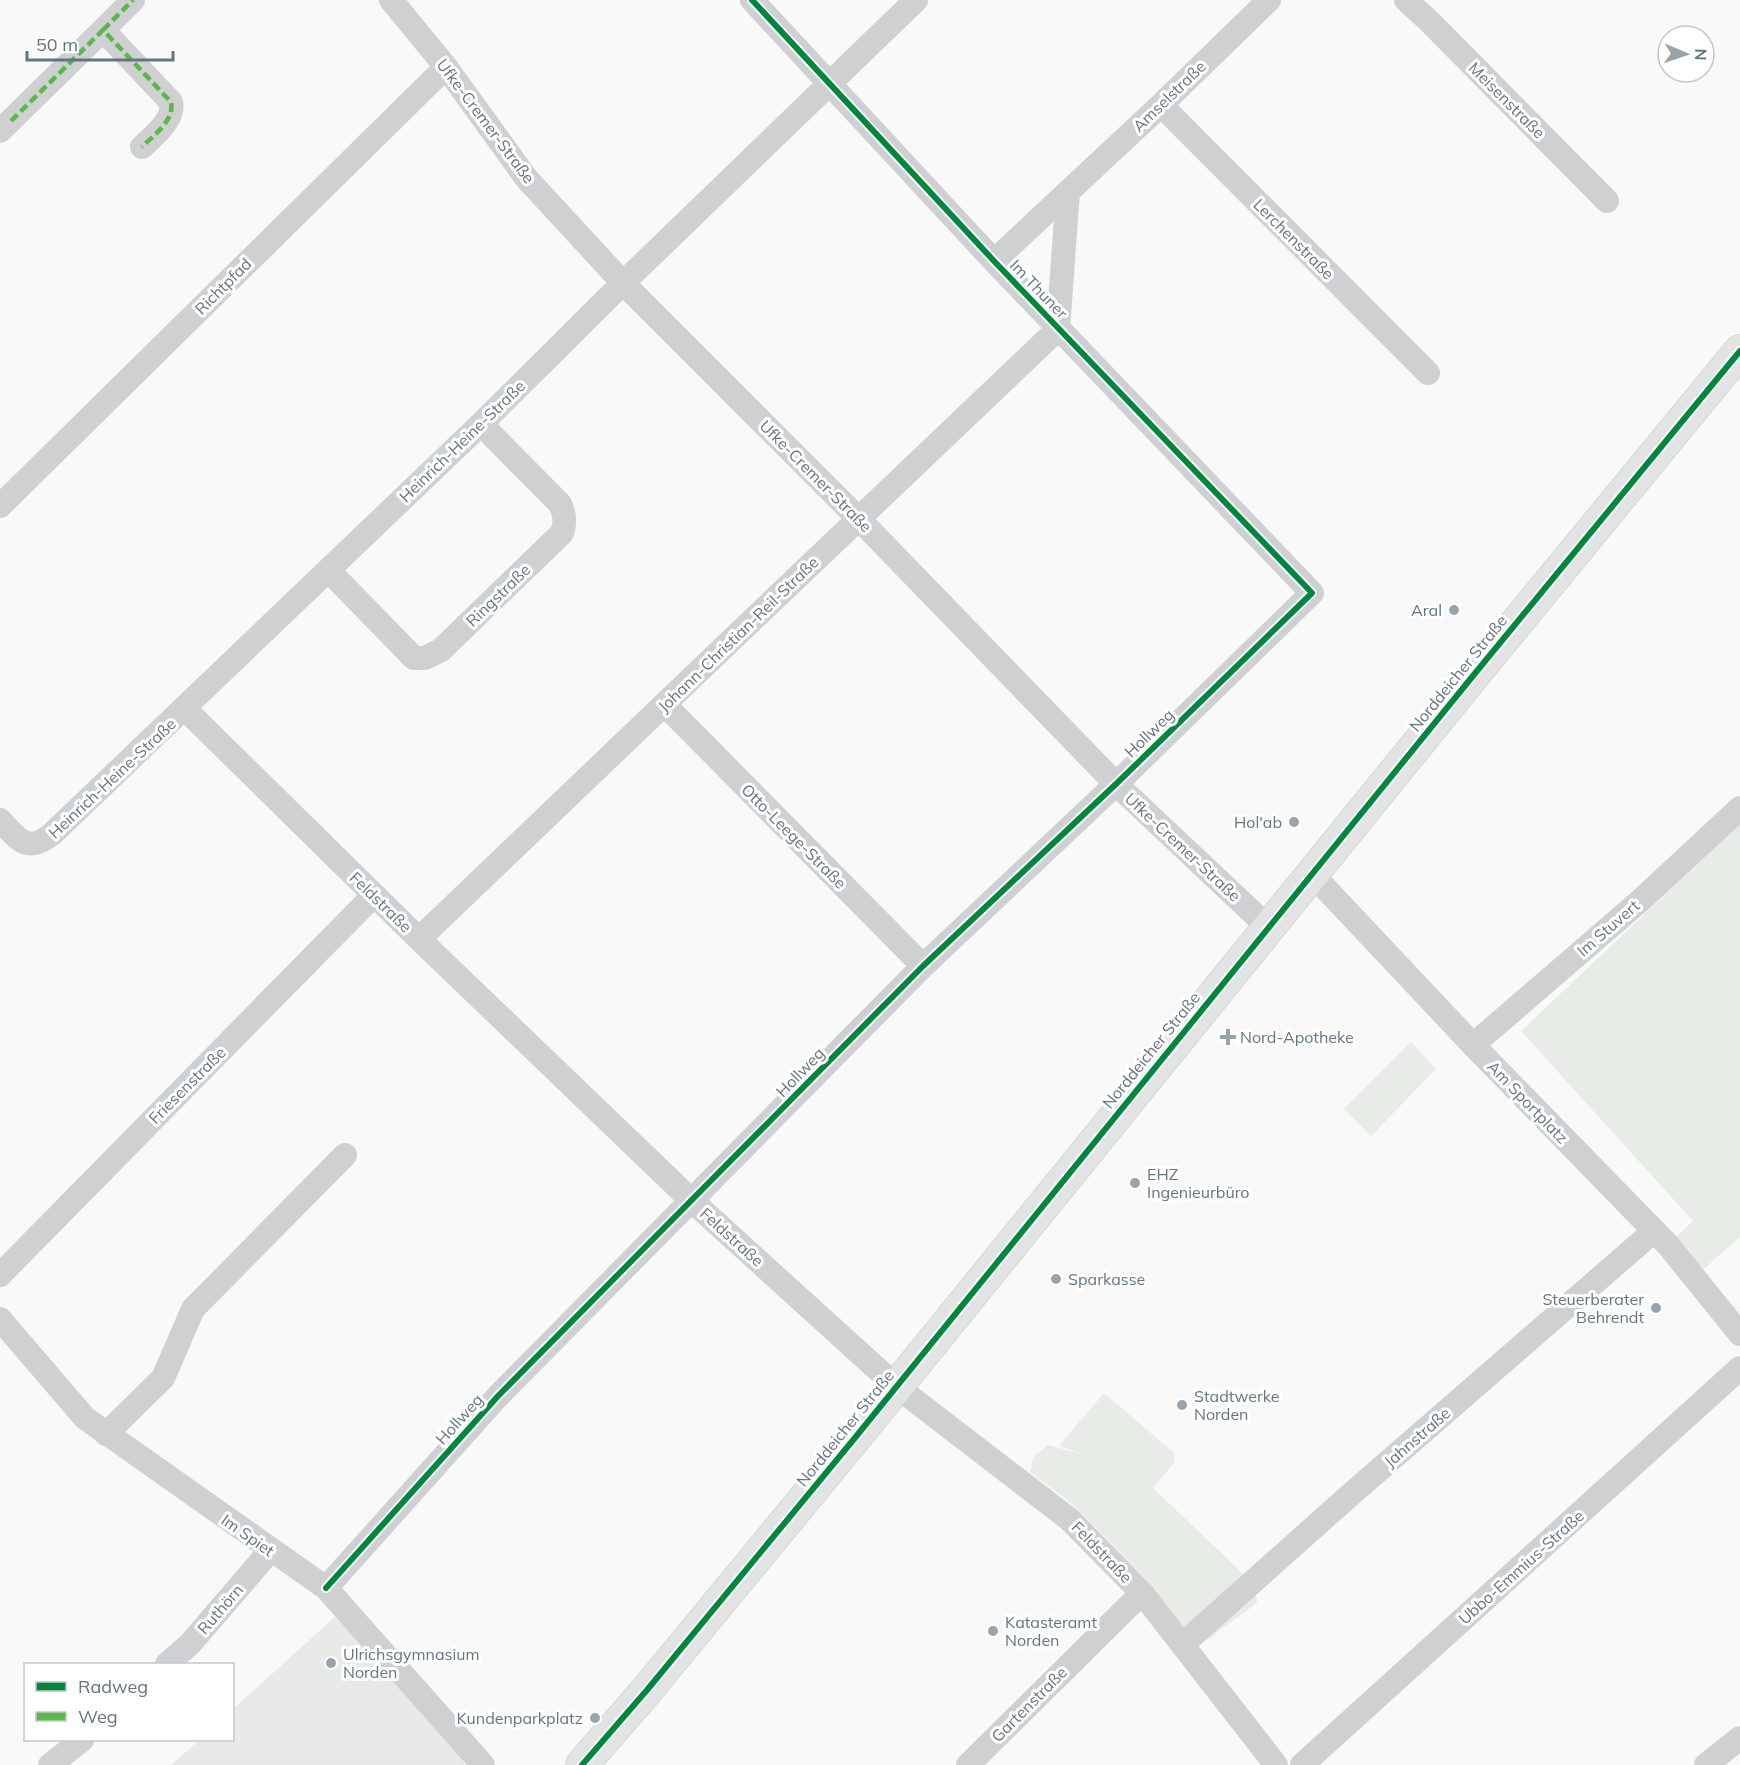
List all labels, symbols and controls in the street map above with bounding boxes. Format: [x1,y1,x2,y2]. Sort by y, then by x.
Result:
scale bar [27,24,172,62]
north arrow [1656,24,1716,84]
text: 50 m [36,33,78,56]
text: N [1691,48,1711,61]
street label: Ufke-Cremer-Straße [433,55,539,187]
street label: Amselstraße [1128,56,1210,136]
street label: Meisenstraße [1465,58,1549,142]
street label: Lerchenstraße [1249,194,1339,284]
street label: Richtpfad [191,254,255,318]
street label: Im Thuner [1006,255,1072,323]
street label: Heinrich-Heine-Straße [395,376,529,506]
street label: Ufke-Cremer-Straße [756,416,876,536]
street label: Johann-Christian-Reil-Straße [654,552,822,716]
street label: Ringstraße [462,559,534,631]
place label: Aral [1411,600,1442,620]
marker: Aral [1447,603,1461,617]
street label: Norddeicher Straße [1405,611,1511,735]
street label: Hollweg [1120,705,1178,761]
street label: Heinrich-Heine-Straße [44,714,180,842]
street label: Otto-Leege-Straße [737,779,851,893]
street label: Ufke-Cremer-Straße [1121,788,1245,906]
place label: Hol'ab [1234,812,1282,832]
marker: Hol'ab [1287,815,1301,829]
street label: Feldstraße [346,868,416,936]
street label: Im Stuvert [1573,895,1644,960]
street label: Norddeicher Straße [1098,988,1204,1112]
place label: Nord-Apotheke [1240,1027,1354,1047]
marker: Nord-Apotheke [1221,1030,1235,1044]
street label: Friesenstraße [144,1042,230,1128]
street label: Hollweg [772,1043,828,1101]
street label: Am Sportplatz [1483,1056,1573,1148]
place label: EHZ Ingenieurbüro [1147,1164,1249,1202]
marker: EHZ Ingenieurbüro [1128,1176,1142,1190]
street label: Feldstraße [696,1203,768,1271]
place label: Sparkasse [1068,1269,1145,1289]
marker: Sparkasse [1049,1272,1063,1286]
place label: Steuerberater Behrendt [1542,1289,1644,1327]
marker: Steuerberater Behrendt [1649,1301,1663,1315]
street label: Norddeicher Straße [792,1366,898,1490]
place label: Stadtwerke Norden [1194,1386,1279,1424]
street label: Hollweg [431,1390,487,1448]
marker: Stadtwerke Norden [1175,1398,1189,1412]
street label: Jahnstraße [1380,1403,1454,1471]
street label: Ubbo-Emmius-Straße [1454,1505,1588,1629]
street label: Im Spiet [218,1510,279,1561]
street label: Feldstraße [1068,1517,1136,1587]
street label: Ruthörn [193,1580,247,1638]
place label: Katasteramt Norden [1005,1612,1097,1650]
marker: Katasteramt Norden [986,1624,1000,1638]
place label: Ulrichsgymnasium Norden [343,1644,480,1682]
marker: Ulrichsgymnasium Norden [324,1656,338,1670]
street label: Gartenstraße [987,1662,1071,1746]
legend [24,1663,234,1741]
text: Radweg [78,1675,148,1698]
text: Weg [78,1705,118,1728]
place label: Kundenparkplatz [457,1708,583,1728]
marker: Kundenparkplatz [588,1711,602,1725]

